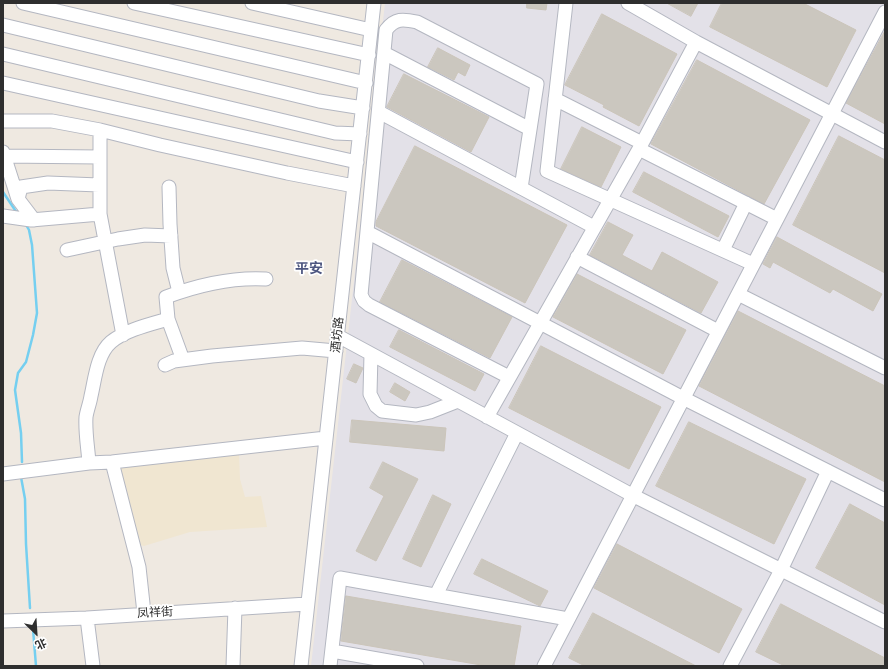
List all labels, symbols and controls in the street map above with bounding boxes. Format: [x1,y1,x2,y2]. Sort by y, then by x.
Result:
district label: 平安 [295,261,323,277]
street label: 酒坊路 [329,316,347,354]
street label: 凤祥街 [137,605,173,621]
north arrow [16,613,56,653]
text: 北 [33,635,49,653]

